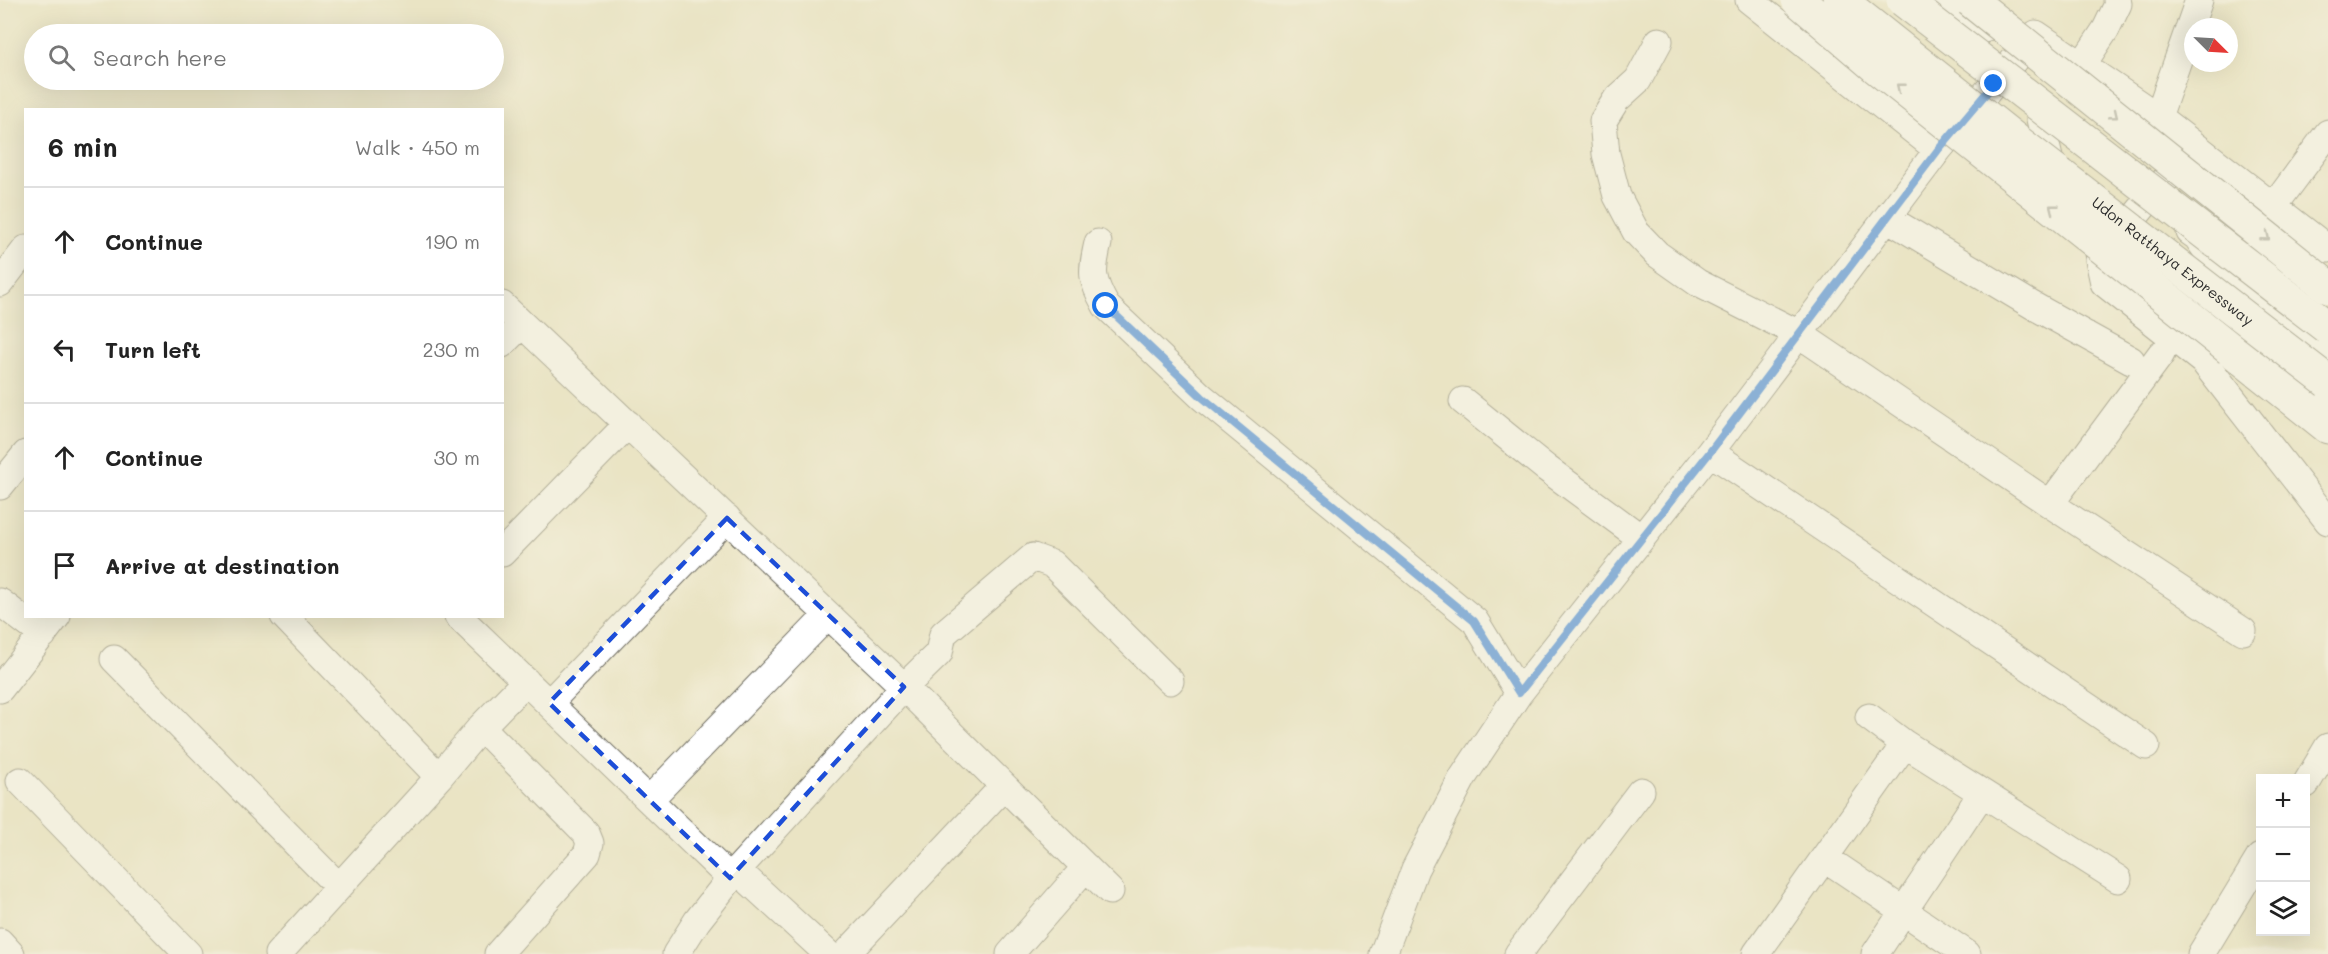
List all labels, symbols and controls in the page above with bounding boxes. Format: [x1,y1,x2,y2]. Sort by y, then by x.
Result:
north arrow [2184,18,2238,72]
search box [24,24,504,90]
icon: search [45,41,78,74]
text: Search here [93,43,227,72]
route end [1980,70,2006,96]
one-way arrow [1896,83,1907,94]
one-way arrow [2107,108,2118,119]
text: 6 min [48,130,117,164]
text: Walk · 450 m [355,134,480,160]
street label: Udon Ratthaya Expressway [2088,192,2258,330]
one-way arrow [2048,204,2059,215]
icon: ahead [48,225,81,258]
text: Continue [105,227,203,256]
text: 190 m [425,228,480,254]
one-way arrow [2259,230,2270,241]
route start [1092,292,1118,318]
icon: left [48,333,81,366]
text: Turn left [105,335,201,364]
text: 230 m [422,336,480,362]
icon: ahead [48,441,81,474]
text: Continue [105,443,203,472]
text: 30 m [434,444,480,470]
icon: arrive [48,549,81,582]
text: Arrive at destination [105,551,340,580]
map controls [2256,774,2310,936]
button: + [2256,774,2310,828]
button: − [2256,828,2310,882]
button: layers [2256,882,2310,936]

